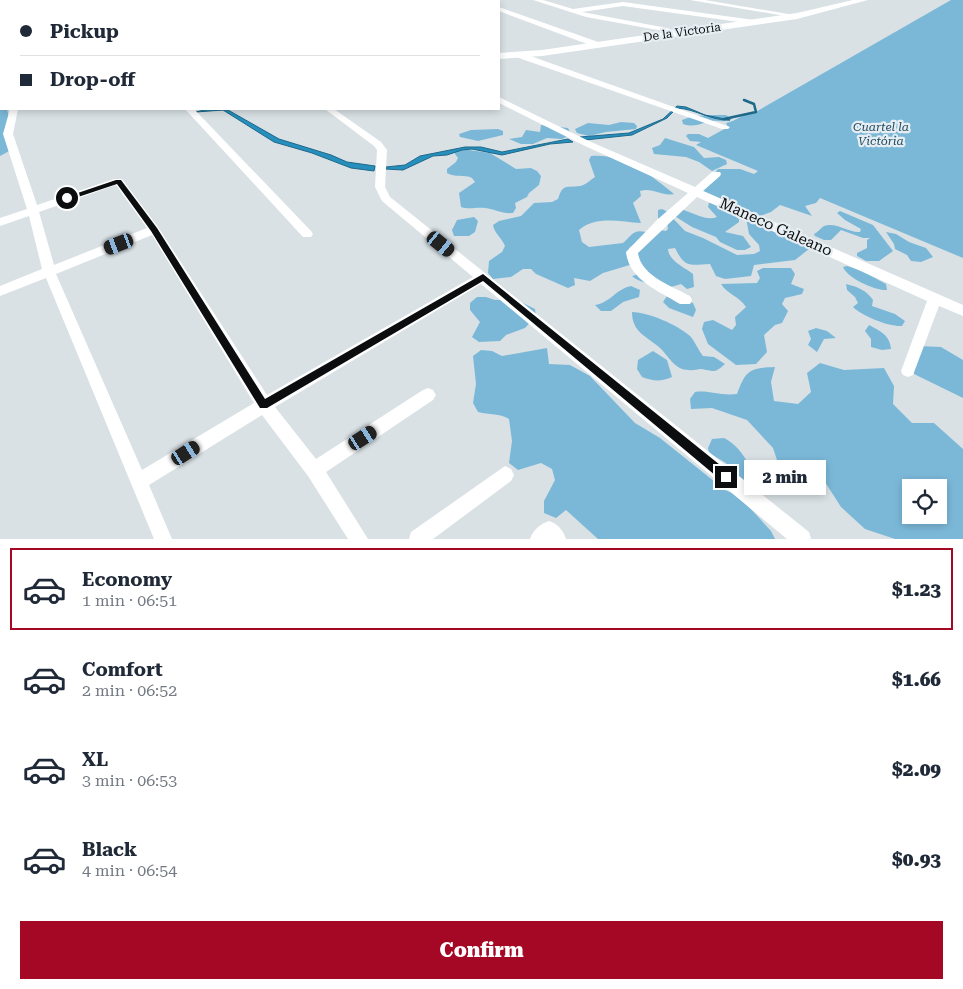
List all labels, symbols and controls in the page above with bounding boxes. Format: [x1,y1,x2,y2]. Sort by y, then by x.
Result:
text: Pickup [50,20,119,43]
street label: De la Victoria [642,20,722,44]
text: Drop-off [50,68,135,91]
park label: Cuartel la Victória [853,120,909,148]
route start [56,187,78,209]
street label: Maneco Galeano [717,194,835,260]
car [424,229,457,259]
car [102,232,135,256]
car [346,424,379,452]
car [169,439,202,467]
callout: 2 min [744,460,826,494]
route end [715,466,737,488]
text: 2 min [763,468,807,487]
map controls [902,479,947,524]
button: locate [902,479,947,524]
icon: car [22,567,67,612]
text: Economy [82,568,172,591]
text: $1.23 [892,578,941,601]
text: 1 min · 06:51 [82,591,177,610]
icon: car [22,657,67,702]
text: Comfort [82,658,163,681]
text: $1.66 [892,668,941,691]
text: 2 min · 06:52 [82,681,177,700]
icon: car [22,747,67,792]
text: XL [82,748,108,771]
text: $2.09 [892,758,941,781]
text: 3 min · 06:53 [82,771,177,790]
icon: car [22,837,67,882]
text: Black [82,838,137,861]
text: $0.93 [892,848,941,871]
text: 4 min · 06:54 [82,861,177,880]
button: Confirm [20,921,943,979]

